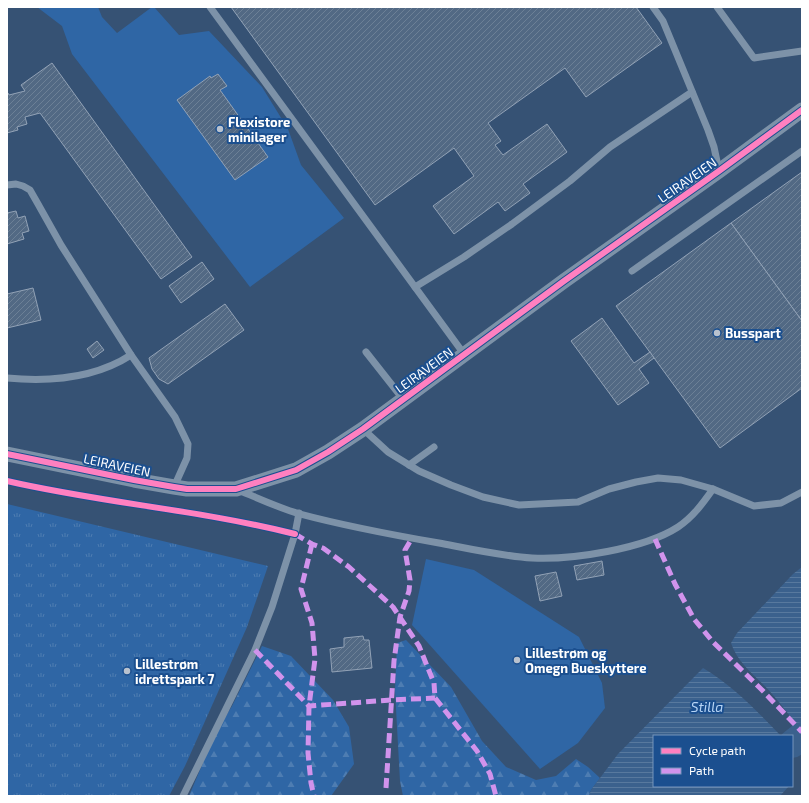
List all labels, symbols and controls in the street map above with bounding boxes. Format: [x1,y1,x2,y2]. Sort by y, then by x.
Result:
place label: Flexistore minilager [228,114,290,145]
marker: Flexistore minilager [215,124,225,134]
street label: LEIRAVEIEN [655,154,719,206]
place label: Busspart [725,325,782,341]
marker: Busspart [712,328,722,338]
street label: LEIRAVEIEN [392,344,456,396]
street label: LEIRAVEIEN [82,450,152,480]
place label: Lillestrøm og Omegn Bueskyttere [525,645,647,676]
marker: Lillestrøm og Omegn Bueskyttere [512,655,522,665]
place label: Lillestrøm idrettspark 7 [135,656,214,687]
marker: Lillestrøm idrettspark 7 [122,666,132,676]
water label: Stilla [691,698,723,715]
legend [653,735,793,787]
text: Cycle path [689,743,746,757]
text: Path [689,763,714,777]

